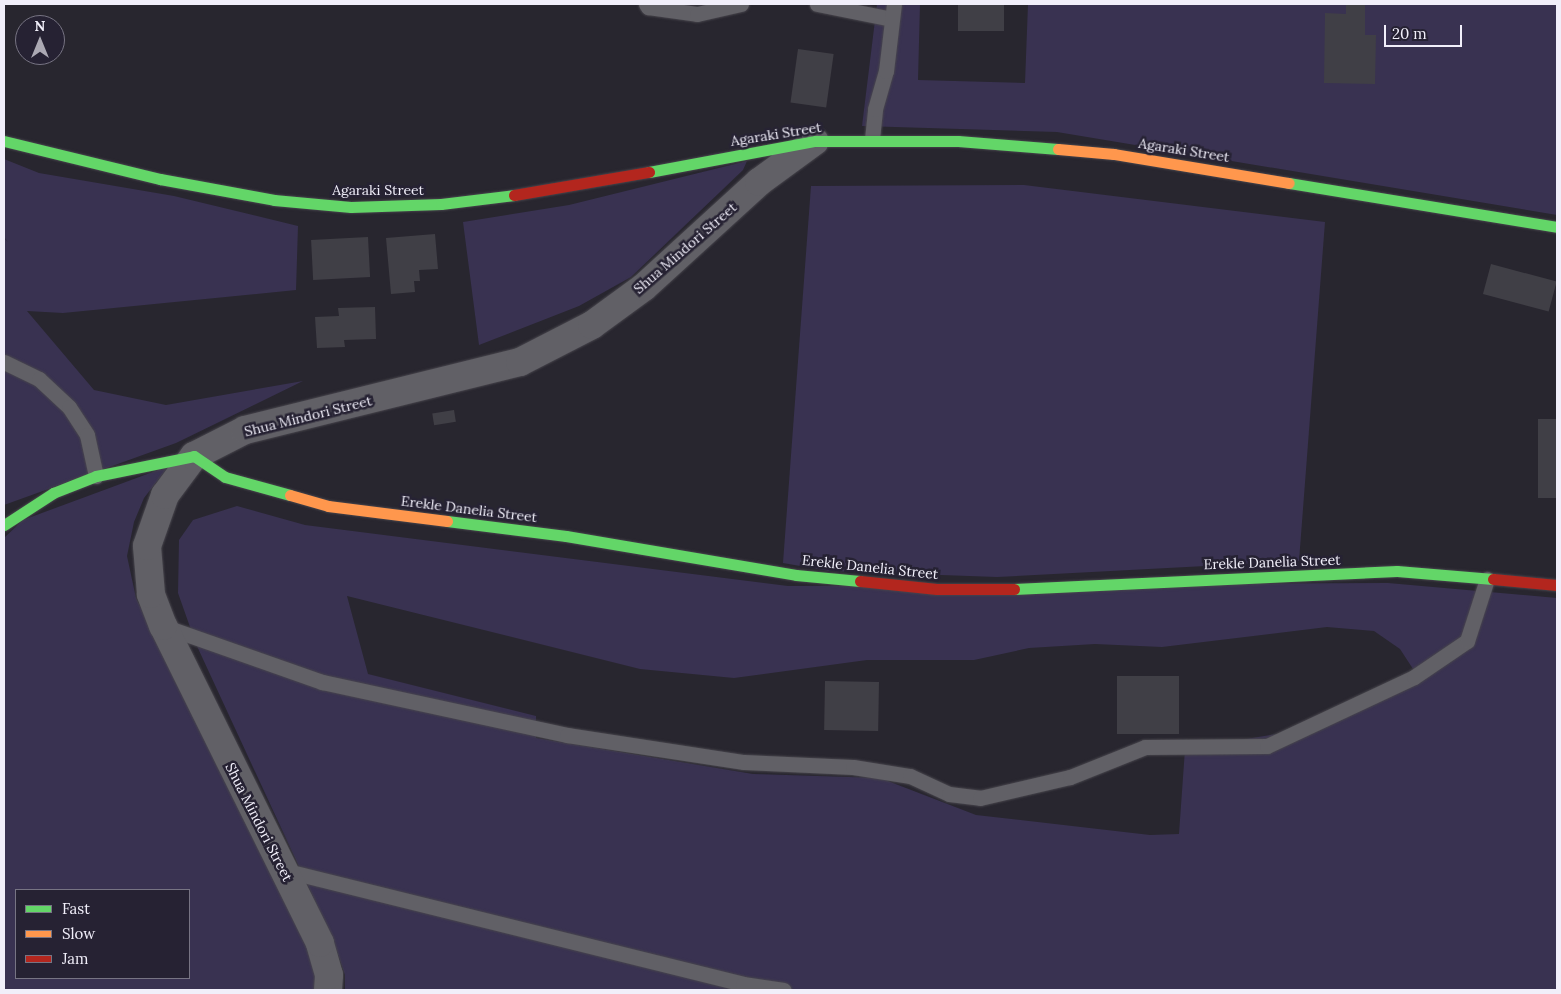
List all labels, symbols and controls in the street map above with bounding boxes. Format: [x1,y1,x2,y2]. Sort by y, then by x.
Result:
north arrow [15,15,65,65]
scale bar [1386,15,1464,47]
text: N [35,17,45,35]
text: 20 m [1392,24,1427,43]
street label: Agaraki Street [729,119,823,149]
street label: Agaraki Street [1137,135,1231,165]
street label: Agaraki Street [332,182,424,198]
street label: Shua Mindori Street [630,199,740,297]
street label: Shua Mindori Street [243,392,373,440]
street label: Erekle Danelia Street [400,492,538,526]
street label: Erekle Danelia Street [801,551,939,583]
street label: Erekle Danelia Street [1203,551,1341,573]
street label: Shua Mindori Street [222,760,296,884]
legend [15,889,190,979]
text: Fast [62,899,90,918]
text: Slow [62,924,95,943]
text: Jam [62,949,89,968]

